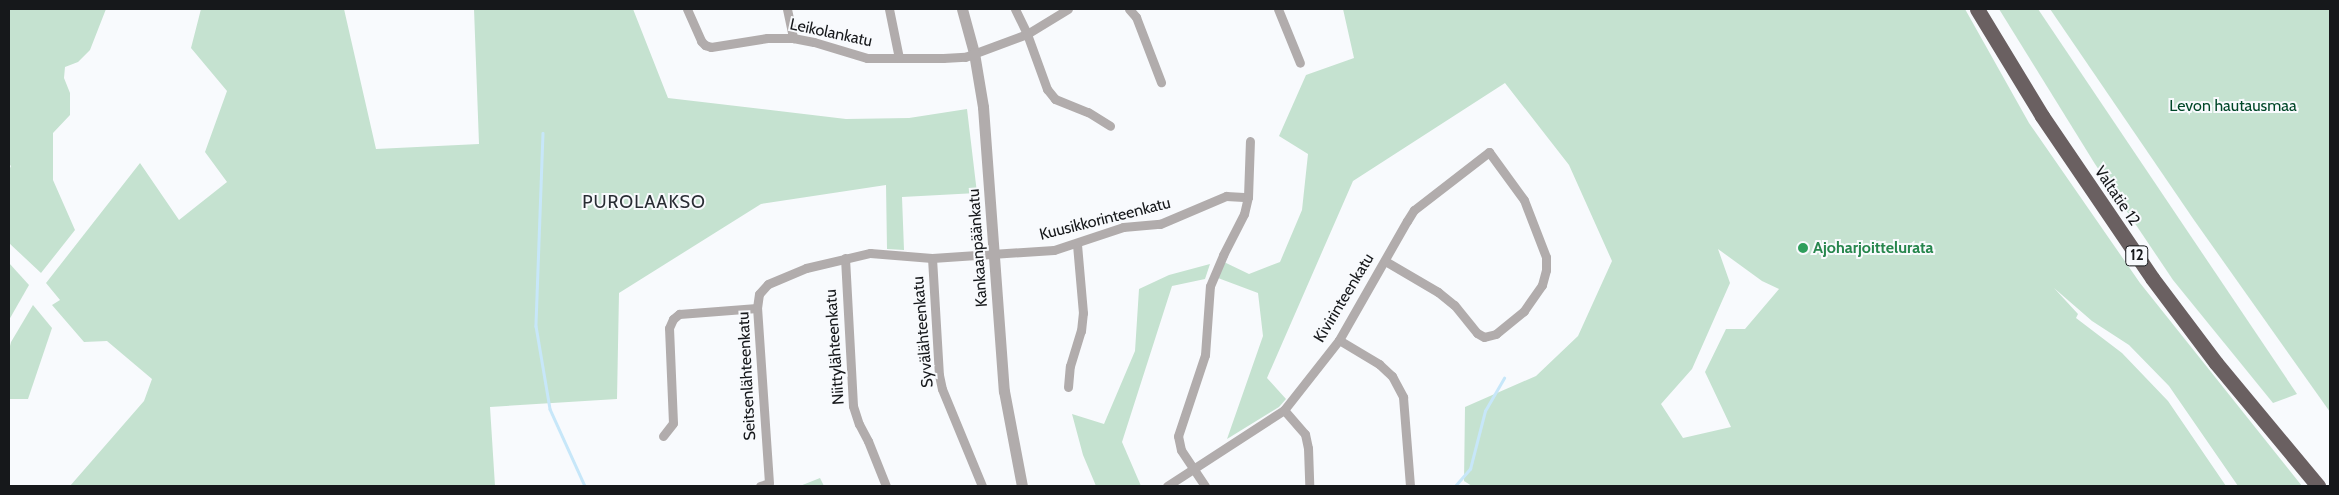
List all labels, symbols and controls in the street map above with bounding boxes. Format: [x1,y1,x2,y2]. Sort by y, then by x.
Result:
street label: Leikolankatu [788,15,874,51]
park label: Levon hautausmaa [2169,96,2297,116]
street label: Valtatie 12 [2090,163,2144,229]
street label: Kankaanpäänkatu [964,188,992,308]
district label: PUROLAAKSO [581,191,707,213]
street label: Kuusikkorinteenkatu [1037,193,1173,245]
place label: Ajoharjoittelurata [1813,238,1934,258]
marker: Ajoharjoittelurata [1797,242,1809,254]
road number: 12 [2124,244,2150,268]
street label: Kivirinteenkatu [1310,250,1378,346]
street label: Syvälähteenkatu [909,276,937,388]
street label: Niittylähteenkatu [821,289,849,405]
street label: Seitsenlähteenkatu [734,311,760,441]

